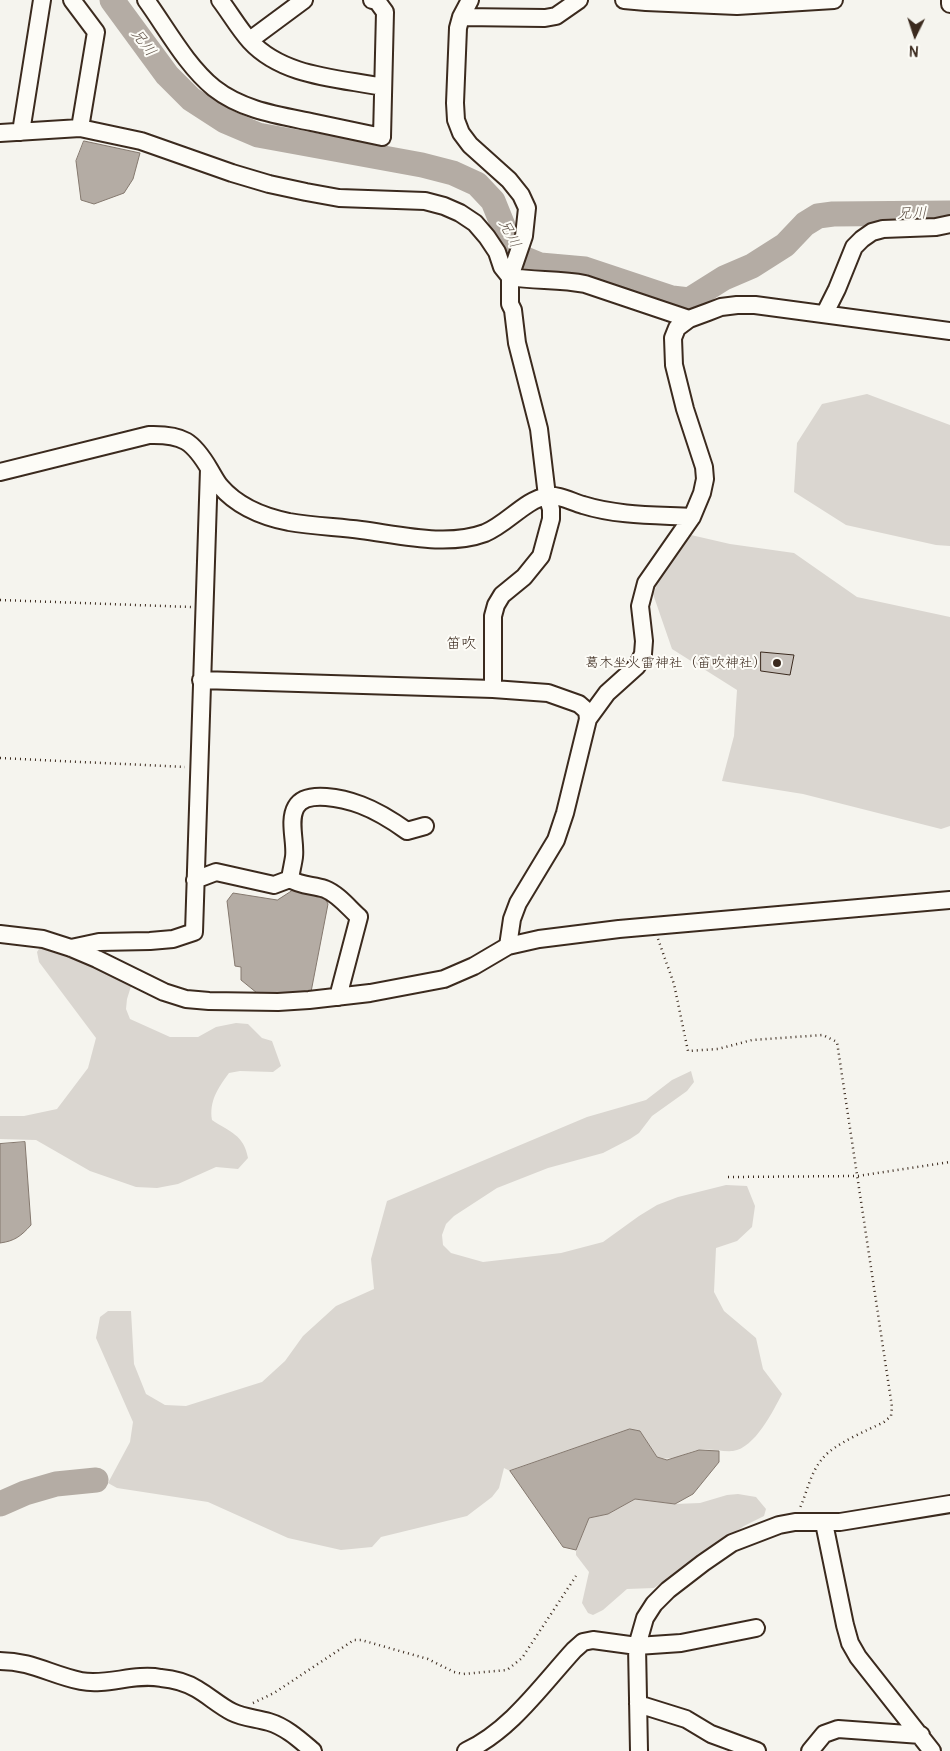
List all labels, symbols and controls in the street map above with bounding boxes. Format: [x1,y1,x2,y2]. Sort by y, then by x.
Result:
north arrow [890,10,940,60]
water label: 兄川 [127,26,159,60]
text: N [909,42,919,59]
water label: 兄川 [897,205,927,223]
water label: 兄川 [494,217,524,251]
district label: 笛吹 [446,635,476,653]
place label: 葛木坐火雷神社（笛吹神社） [585,655,767,671]
marker: 葛木坐火雷神社（笛吹神社） [771,657,783,669]

